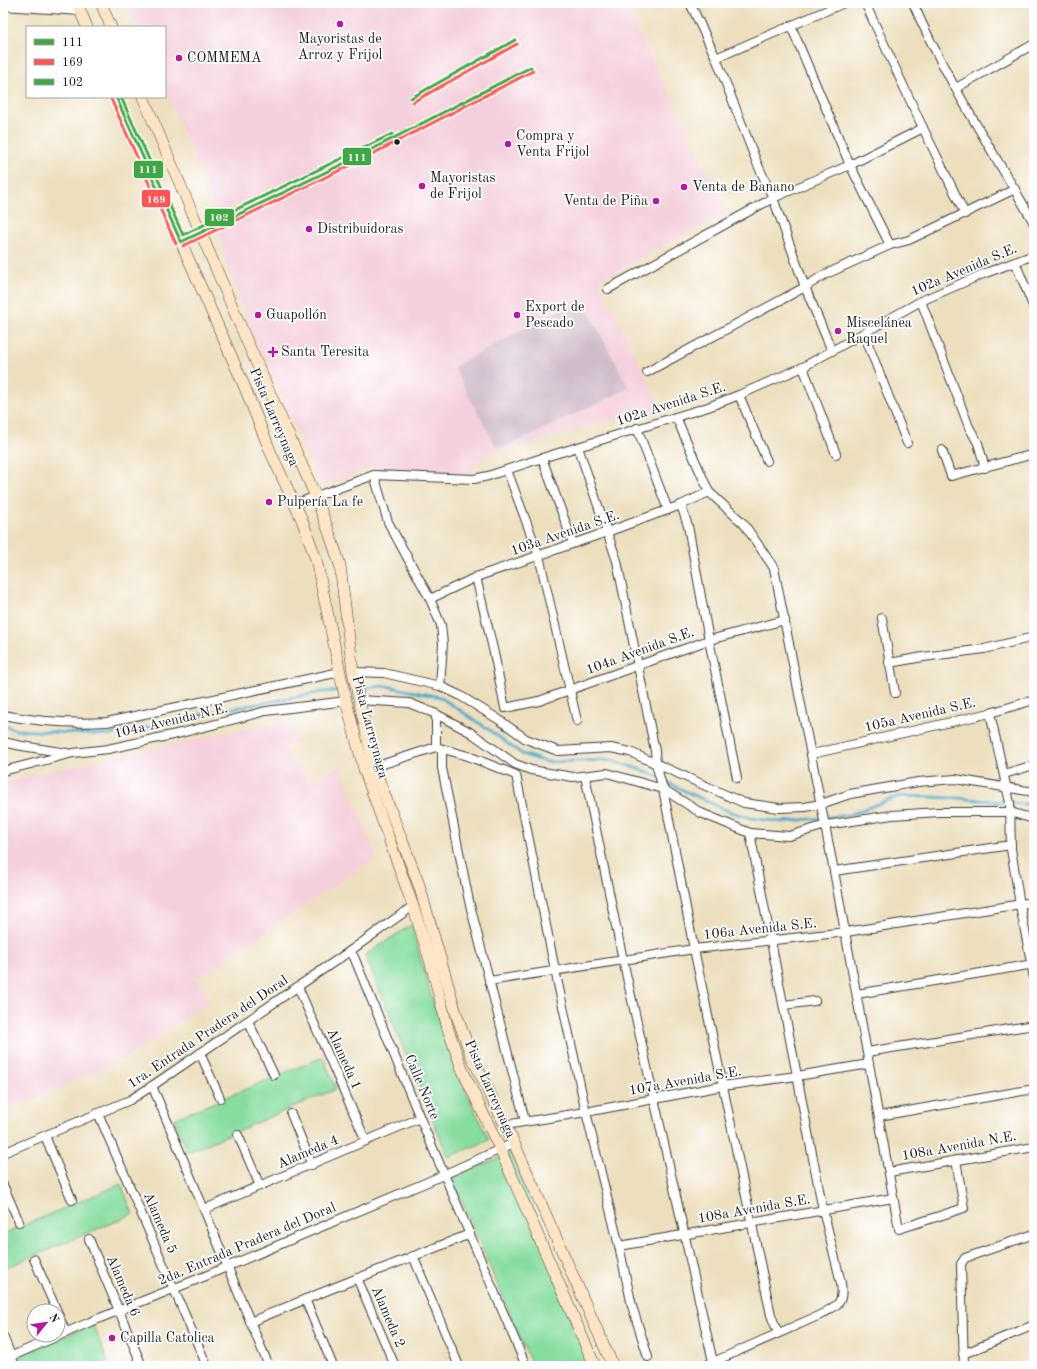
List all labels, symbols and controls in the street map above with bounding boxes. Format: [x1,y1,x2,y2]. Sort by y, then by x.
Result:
marker: Mayoristas de Arroz y Frijol [335,19,345,29]
legend [26,26,166,98]
place label: Mayoristas de Arroz y Frijol [298,32,383,62]
text: 111 [62,37,83,49]
place label: COMMEMA [187,51,262,65]
marker: COMMEMA [174,53,184,63]
text: 169 [62,57,83,69]
text: 102 [62,77,83,89]
place label: Compra y Venta Frijol [516,129,590,159]
unlabelled marker [392,137,402,147]
marker: Compra y Venta Frijol [503,139,513,149]
line badge: 111 [342,147,372,166]
text: 111 [347,153,367,164]
line badge: 111 [133,160,164,179]
text: 111 [138,165,158,176]
place label: Mayoristas de Frijol [430,171,496,201]
place label: Venta de Banano [692,180,794,194]
marker: Mayoristas de Frijol [417,181,427,191]
marker: Venta de Banano [679,182,689,192]
line badge: 169 [141,189,171,208]
place label: Venta de Piña [563,194,648,208]
text: 169 [146,195,166,206]
marker: Venta de Piña [651,196,661,206]
line badge: 102 [204,208,235,227]
text: 102 [209,213,229,224]
place label: Distribuidoras [317,222,404,236]
marker: Distribuidoras [304,224,314,234]
street label: 102a Avenida S.E. [909,241,1019,299]
place label: Export de Pescado [525,300,584,330]
place label: Guapollón [266,308,327,322]
marker: Guapollón [253,310,263,320]
marker: Export de Pescado [512,310,522,320]
place label: Miscelánea Raquel [846,316,912,346]
marker: Miscelánea Raquel [833,326,843,336]
place label: Santa Teresita [281,345,369,359]
marker: Santa Teresita [268,347,278,357]
street label: Pista Larreynaga [247,366,301,468]
street label: 102a Avenida S.E. [615,380,727,428]
place label: Pulpería La fe [277,495,363,509]
marker: Pulpería La fe [264,497,274,507]
street label: 103a Avenida S.E. [509,508,621,558]
street label: 104a Avenida S.E. [584,625,696,677]
street label: Pista Larreynaga [350,674,390,780]
street label: 105a Avenida S.E. [863,695,977,735]
street label: 104a Avenida N.E. [113,701,229,741]
street label: 106a Avenida S.E. [703,916,817,942]
street label: 1ra. Entrada Pradera del Doral [125,973,291,1091]
street label: Alameda 1 [324,1026,364,1092]
street label: Pista Larreynaga [462,1038,518,1140]
street label: Calle Norte [402,1052,442,1122]
street label: 107a Avenida S.E. [628,1064,742,1098]
street label: 108a Avenida N.E. [901,1129,1017,1163]
street label: Alameda 4 [275,1133,341,1171]
street label: Alameda 5 [141,1190,179,1256]
street label: 108a Avenida S.E. [697,1192,811,1226]
street label: 2da. Entrada Pradera del Doral [156,1200,338,1288]
street label: Alameda 6 [104,1253,142,1319]
street label: Alameda 2 [369,1284,407,1350]
north arrow [26,1303,66,1343]
text: N [46,1312,61,1326]
place label: Capilla Catolica [120,1331,215,1345]
marker: Capilla Catolica [107,1333,117,1343]

